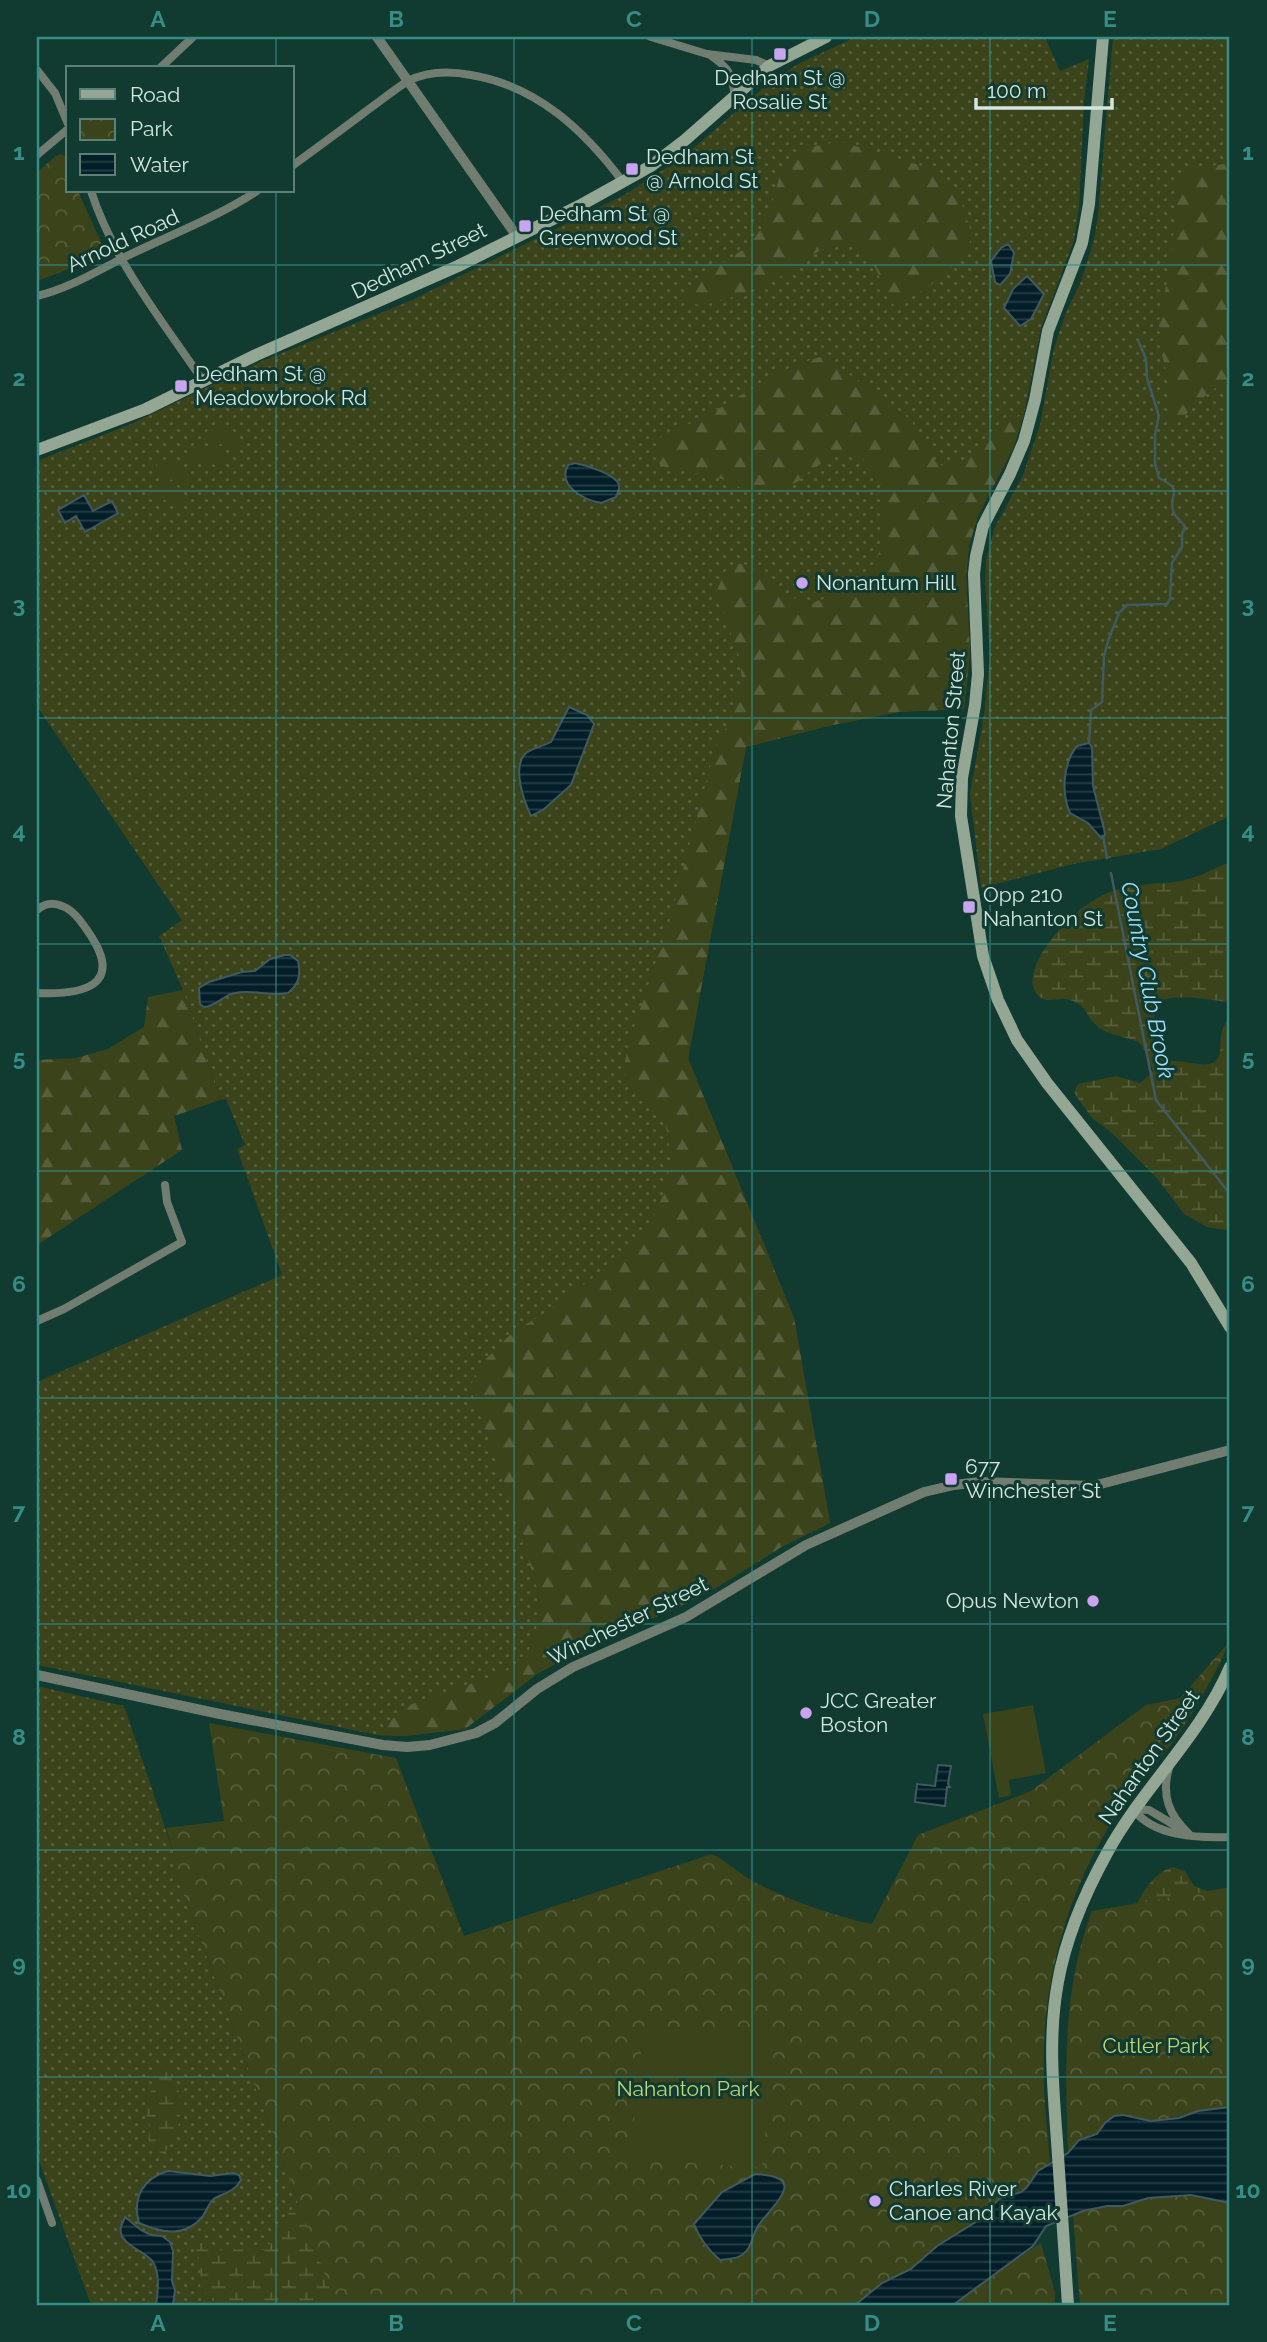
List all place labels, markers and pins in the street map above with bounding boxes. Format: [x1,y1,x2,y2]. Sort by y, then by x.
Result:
marker: Dedham St @ Rosalie St [772,46,788,62]
place label: Dedham St @ Rosalie St [714,65,846,114]
place label: Dedham St @ Arnold St [646,144,758,193]
marker: Dedham St @ Arnold St [624,161,640,177]
place label: Dedham St @ Greenwood St [539,201,677,250]
marker: Dedham St @ Greenwood St [517,218,533,234]
place label: Dedham St @ Meadowbrook Rd [195,361,367,410]
marker: Dedham St @ Meadowbrook Rd [173,378,189,394]
place label: Nonantum Hill [816,570,956,595]
marker: Nonantum Hill [794,575,810,591]
place label: Opp 210 Nahanton St [983,882,1103,931]
marker: Opp 210 Nahanton St [961,899,977,915]
place label: 677 Winchester St [965,1454,1101,1503]
marker: 677 Winchester St [943,1471,959,1487]
place label: Opus Newton [946,1588,1079,1613]
marker: Opus Newton [1085,1593,1101,1609]
place label: JCC Greater Boston [820,1688,937,1737]
marker: JCC Greater Boston [798,1705,814,1721]
place label: Charles River Canoe and Kayak [889,2176,1058,2225]
marker: Charles River Canoe and Kayak [867,2193,883,2209]

